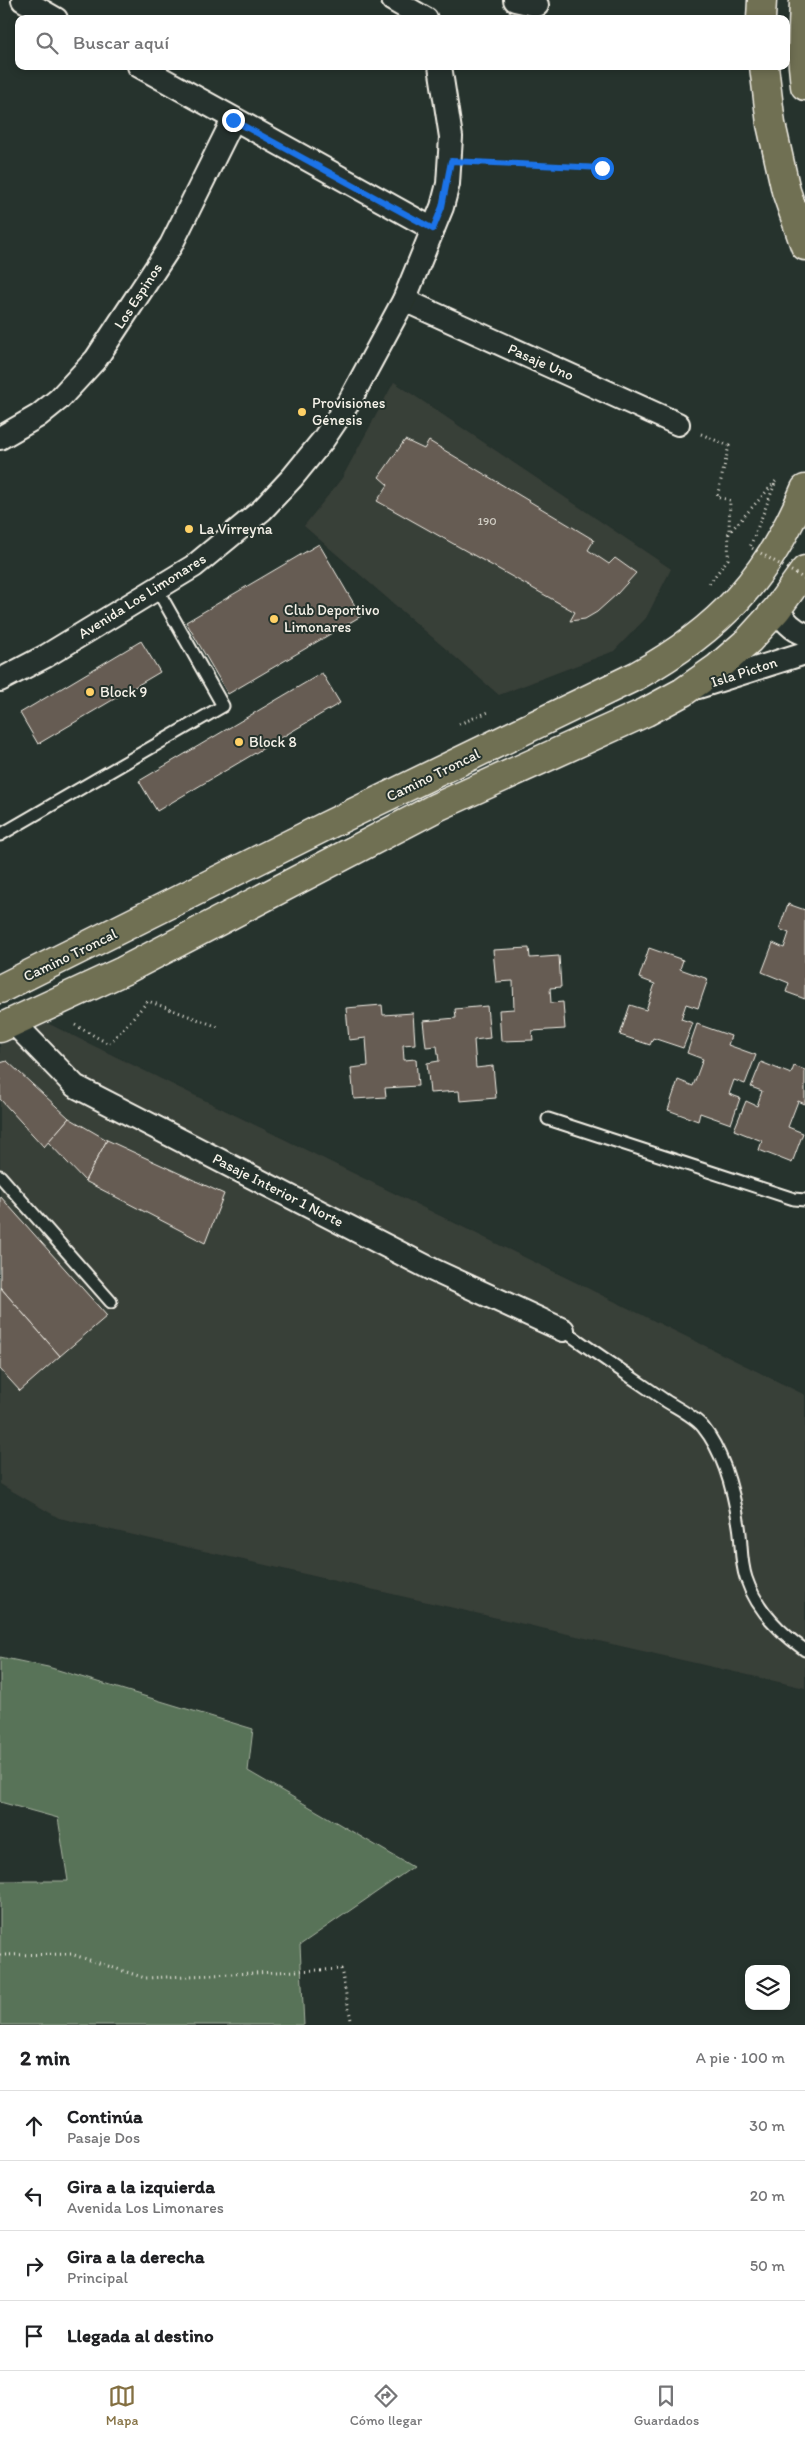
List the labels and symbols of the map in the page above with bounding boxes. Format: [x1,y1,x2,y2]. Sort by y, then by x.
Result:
route end [222,109,245,132]
route start [591,157,614,180]
street label: Los Espinos [110,259,166,332]
street label: Pasaje Uno [505,339,577,385]
place label: Provisiones Génesis [312,394,386,429]
marker: Provisiones Génesis [296,406,308,418]
house number: 190 [477,514,497,528]
place label: La Virreyna [199,520,273,538]
marker: La Virreyna [183,523,195,535]
street label: Avenida Los Limonares [75,549,209,643]
place label: Club Deportivo Limonares [284,601,380,636]
marker: Club Deportivo Limonares [268,613,280,625]
street label: Isla Picton [709,653,779,691]
place label: Block 9 [100,683,148,701]
marker: Block 9 [84,686,96,698]
place label: Block 8 [249,733,297,751]
marker: Block 8 [233,736,245,748]
street label: Camino Troncal [383,744,483,805]
street label: Camino Troncal [20,924,120,985]
street label: Pasaje Interior 1 Norte [210,1149,346,1231]

